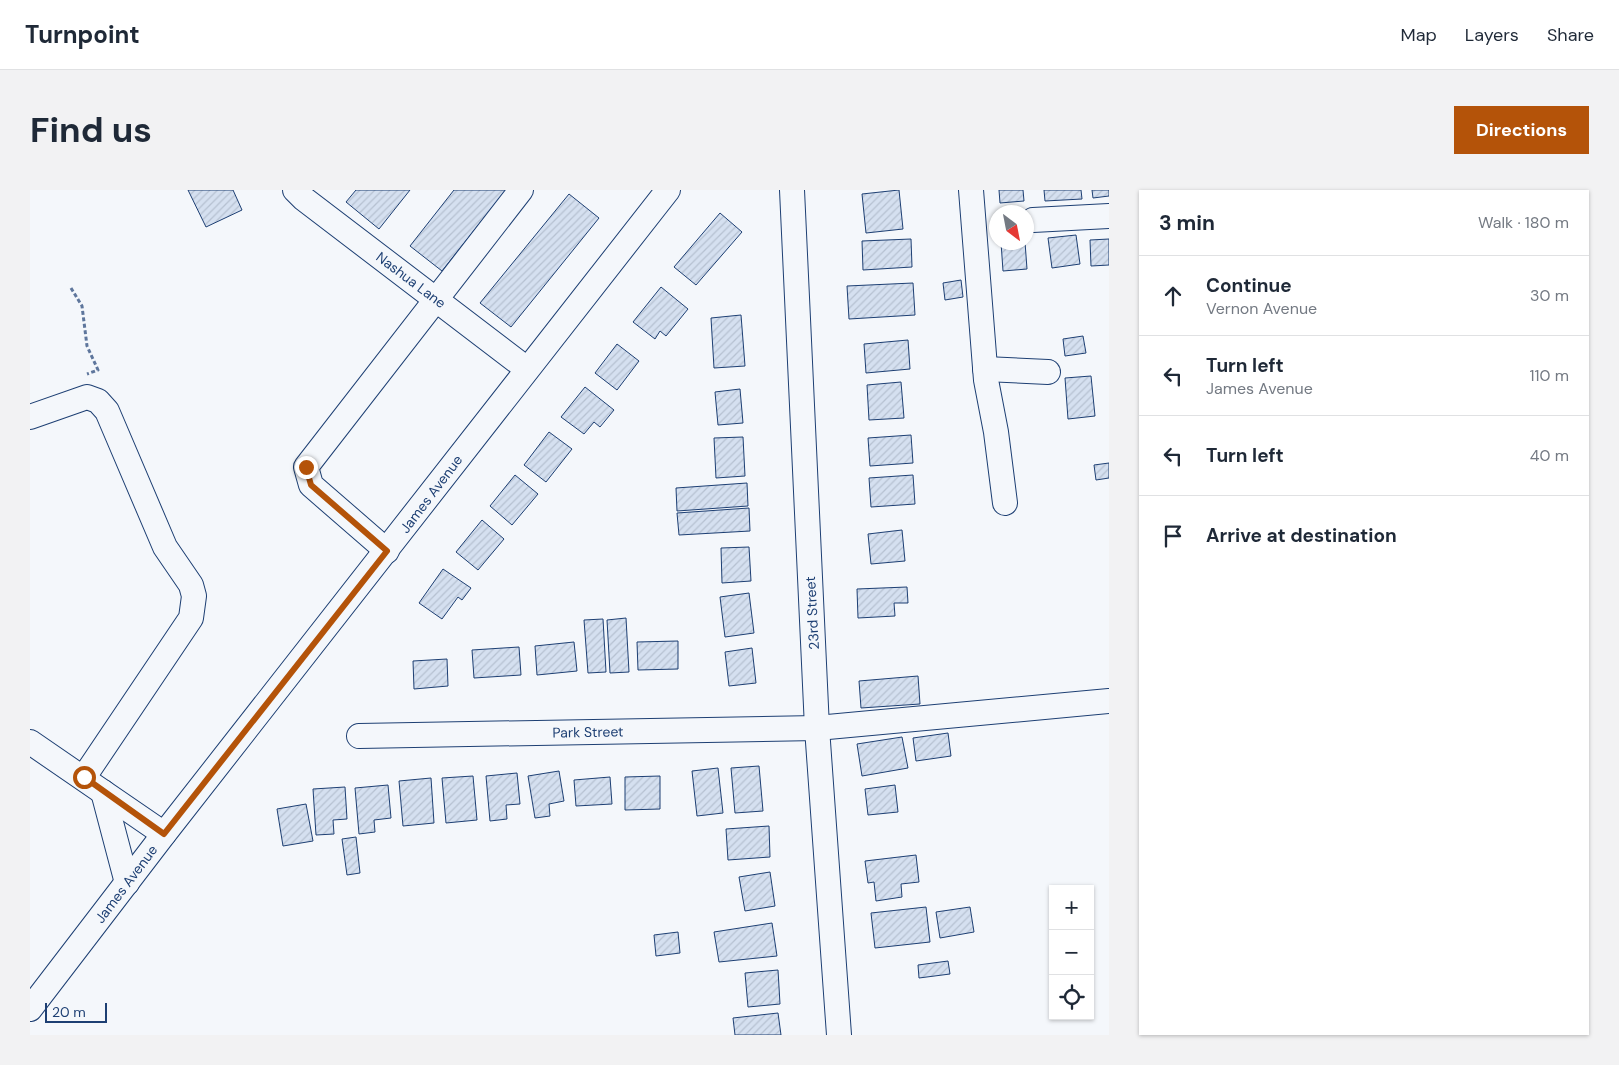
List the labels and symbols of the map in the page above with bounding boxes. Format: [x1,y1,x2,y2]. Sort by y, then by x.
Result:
north arrow [989,205,1034,250]
street label: Nashua Lane [373,248,449,312]
street label: James Avenue [396,451,466,537]
route end [295,456,318,479]
street label: 23rd Street [801,576,823,650]
street label: Park Street [552,722,624,742]
route start [73,766,96,789]
street label: James Avenue [91,841,161,927]
scale bar [45,1000,108,1023]

